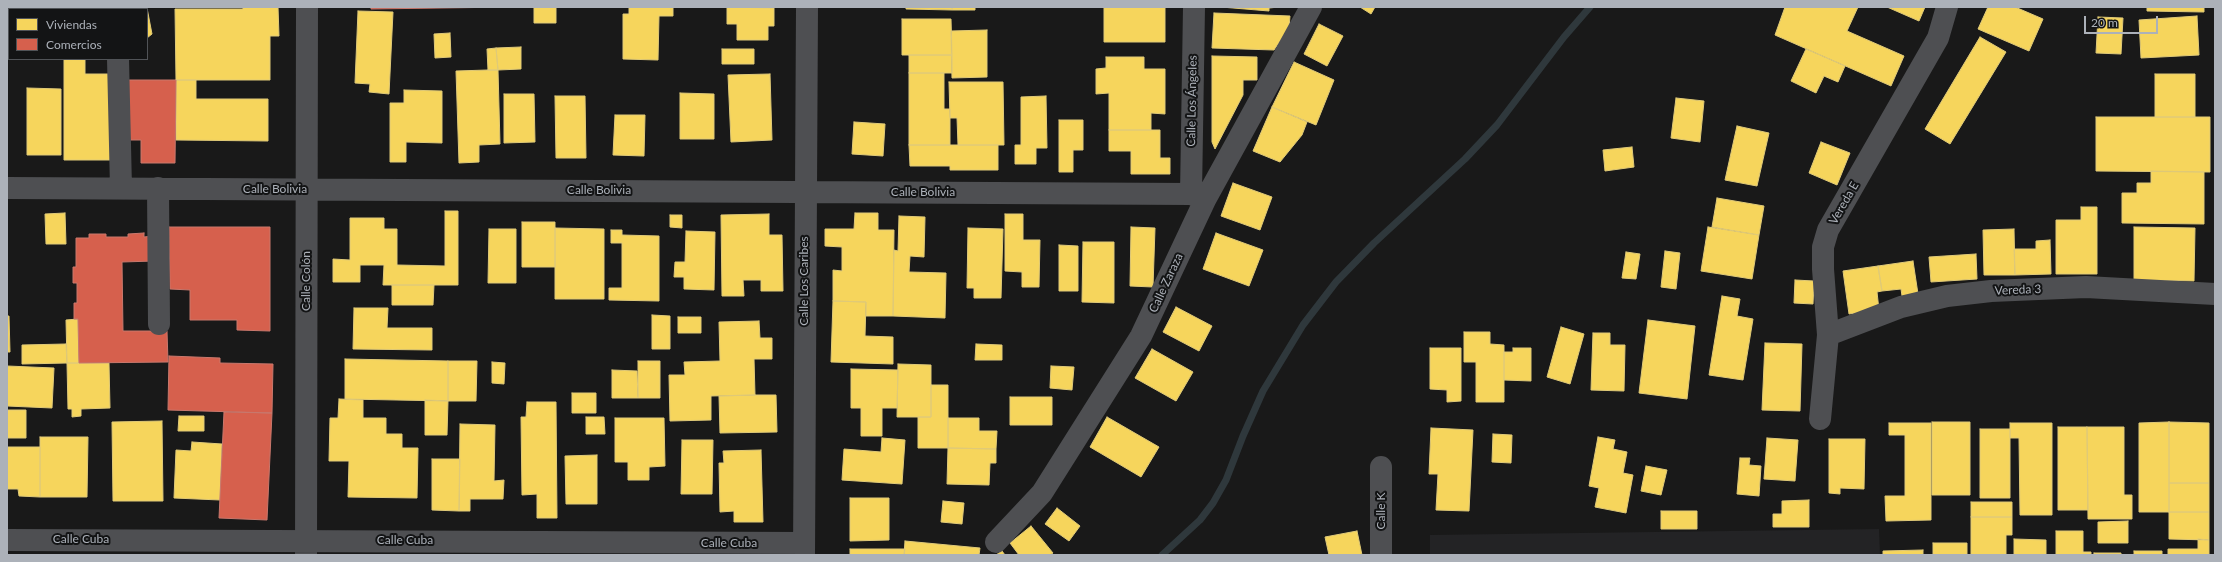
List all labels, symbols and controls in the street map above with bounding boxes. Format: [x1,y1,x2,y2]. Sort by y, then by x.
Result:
legend [8,8,148,60]
scale bar [2086,8,2160,34]
text: 20 m [2091,15,2118,30]
text: Viviendas [46,17,97,32]
text: Comercios [46,37,102,52]
street label: Calle Los Ángeles [1184,55,1200,147]
street label: Vereda E [1826,179,1862,227]
street label: Calle Bolivia [243,182,307,196]
street label: Calle Bolivia [567,183,631,197]
street label: Calle Bolivia [891,185,955,199]
street label: Calle Los Caribes [797,236,811,326]
street label: Calle Colón [299,251,313,311]
street label: Calle Zaraza [1146,251,1186,315]
street label: Vereda 3 [1994,282,2042,298]
street label: Calle K [1374,492,1388,530]
street label: Calle Cuba [53,532,109,546]
street label: Calle Cuba [377,533,433,547]
street label: Calle Cuba [701,536,757,550]

